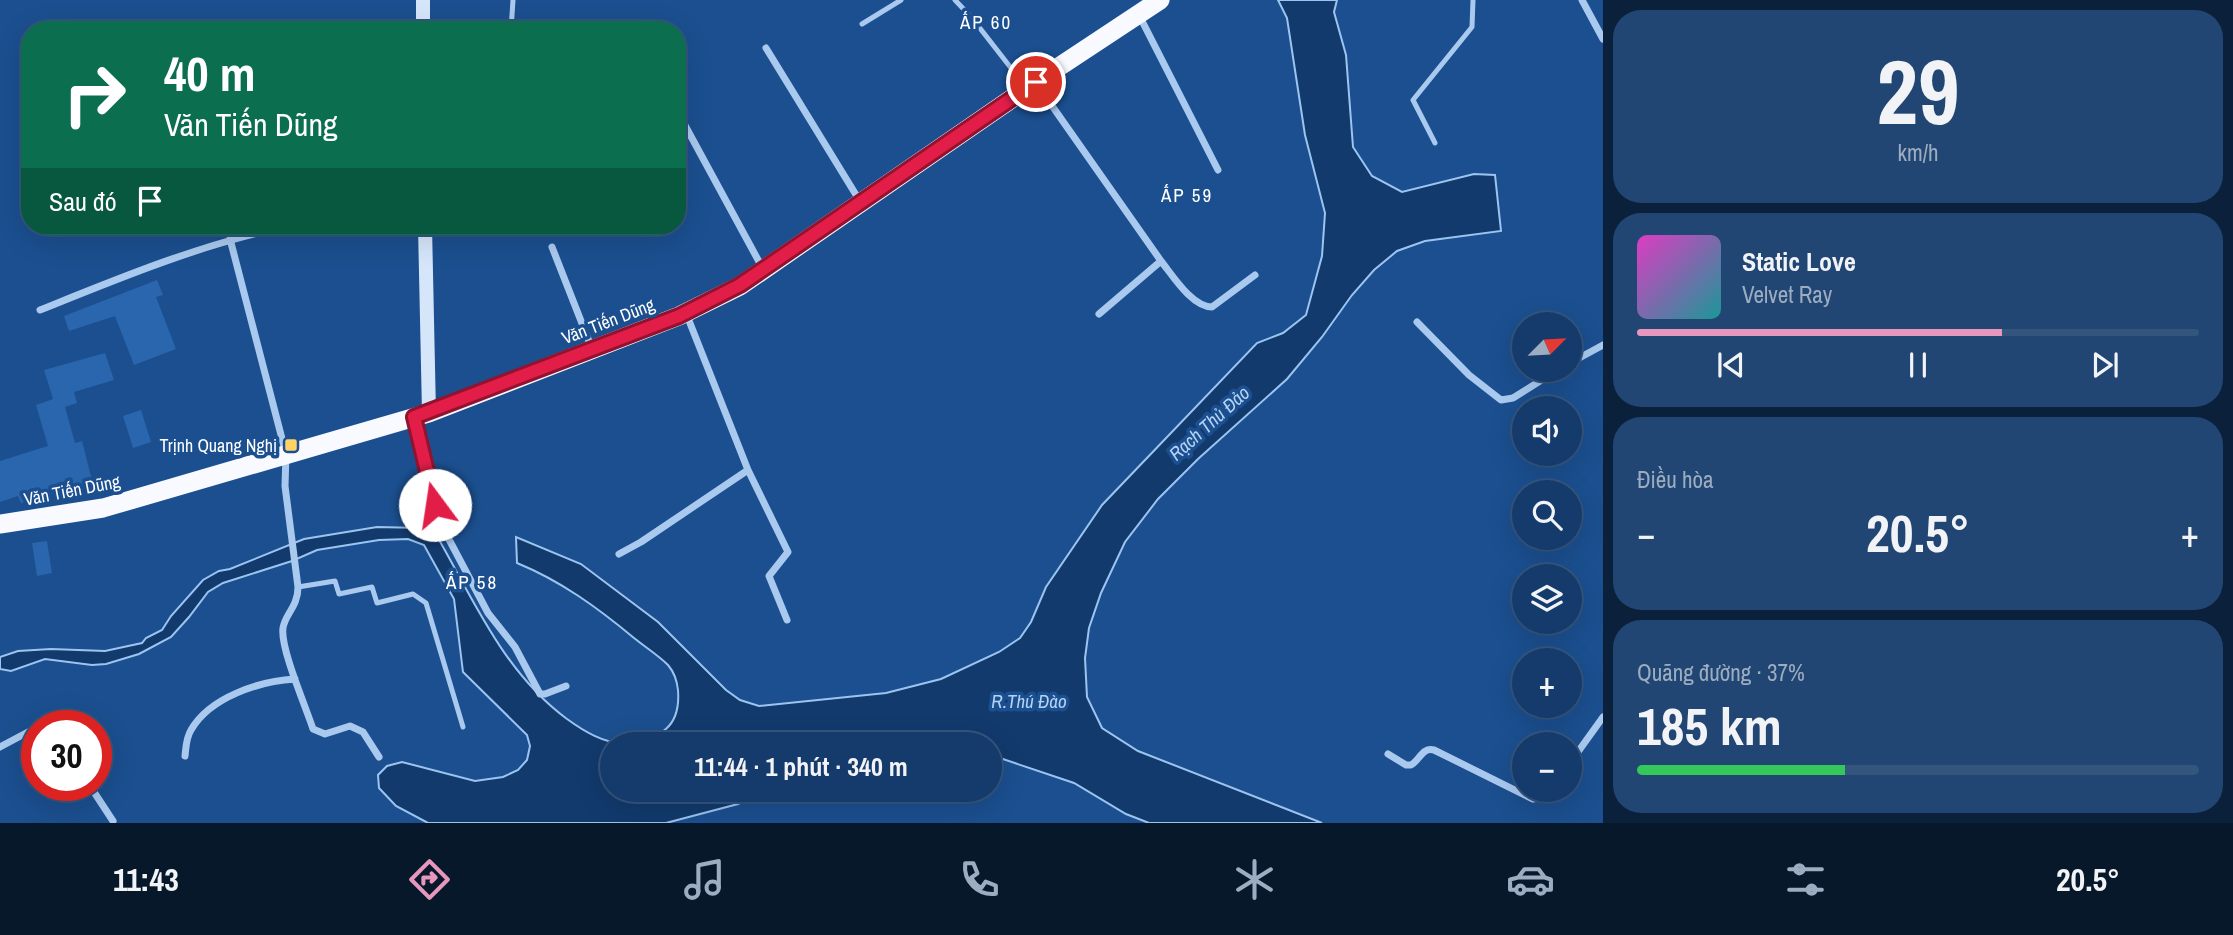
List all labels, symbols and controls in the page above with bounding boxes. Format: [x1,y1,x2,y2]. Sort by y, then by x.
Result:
district label: ẤP 60 [959,9,1012,35]
text: 29 [1877,30,1960,152]
text: 40 m [164,40,256,106]
icon: right [49,49,140,140]
pin [1006,52,1066,112]
icon: arrive [1017,63,1055,101]
text: Văn Tiến Dũng [164,103,338,146]
text: km/h [1898,137,1938,168]
icon: arrive [131,182,169,220]
district label: ẤP 59 [1160,182,1213,208]
text: Sau đó [49,184,117,219]
text: Static Love [1742,244,1856,279]
text: Velvet Ray [1742,279,1832,310]
street label: Văn Tiến Dũng [558,292,659,350]
north arrow [1512,312,1582,382]
map controls [1512,312,1582,802]
icon: previous [1712,346,1750,384]
icon: pause [1899,346,1937,384]
icon: next [2086,346,2124,384]
water label: Rạch Thủ Đảo [1163,380,1255,466]
button: sound [1512,396,1582,466]
place label: Trịnh Quang Nghị [159,433,277,458]
marker: Trịnh Quang Nghị [283,437,299,453]
text: Điều hòa [1637,464,1714,495]
street label: Văn Tiến Dũng [22,468,123,512]
position arrow [398,468,472,542]
button: search [1512,480,1582,550]
text: 20.5° [1866,498,1970,568]
text: − [1637,508,1655,559]
text: + [2181,508,2199,559]
button: layers [1512,564,1582,634]
district label: ẤP 58 [445,569,498,595]
button: + [1512,648,1582,718]
text: Quãng đường · 37% [1637,657,1805,688]
water label: R.Thú Đào [991,688,1067,714]
text: 185 km [1637,691,1782,761]
speed limit sign: 30 [21,710,112,801]
button: − [1512,732,1582,802]
text: 11:44 · 1 phút · 340 m [694,749,908,784]
icon: directions [405,855,454,904]
icon: music [680,855,729,904]
icon: phone [955,855,1004,904]
icon: climate [1230,855,1279,904]
icon: car [1506,855,1555,904]
icon: filters [1781,855,1830,904]
text: 11:43 [113,858,179,901]
text: 20.5° [2056,858,2120,901]

